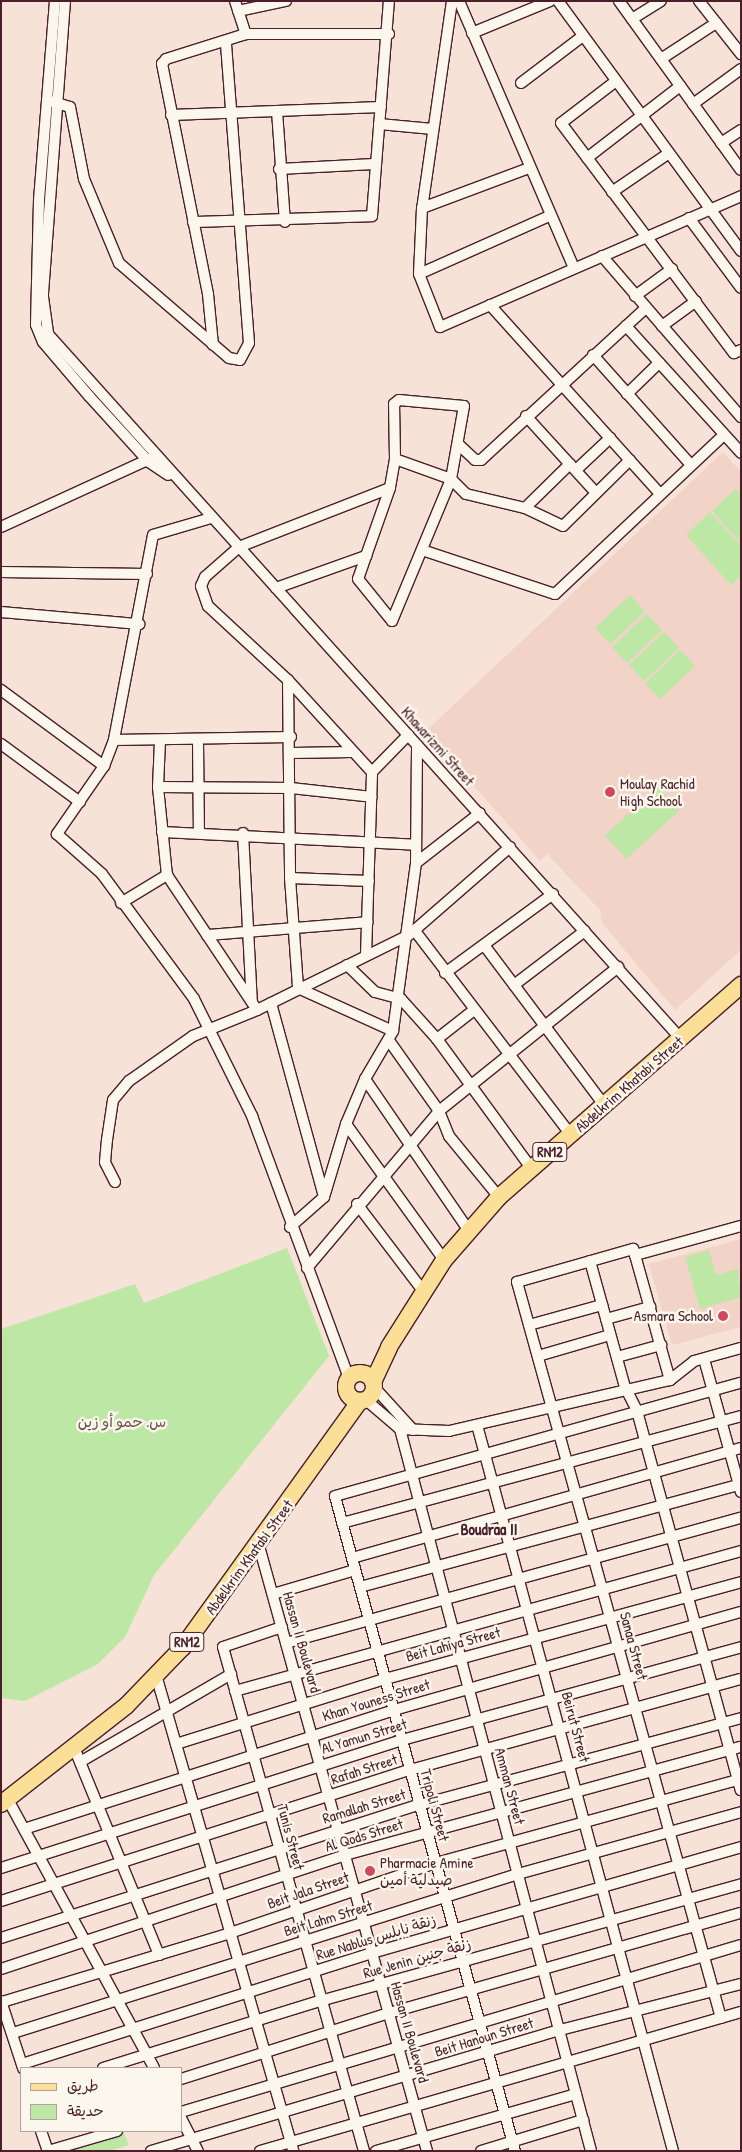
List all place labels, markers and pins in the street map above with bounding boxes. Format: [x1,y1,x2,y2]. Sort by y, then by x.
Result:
place label: Moulay Rachid High School [620,774,695,809]
marker: Moulay Rachid High School [604,786,616,798]
place label: Asmara School [634,1307,713,1325]
marker: Asmara School [717,1310,729,1322]
place label: Pharmacie Amine صيدلية أمين [380,1853,473,1888]
marker: Pharmacie Amine صيدلية أمين [364,1865,376,1877]

